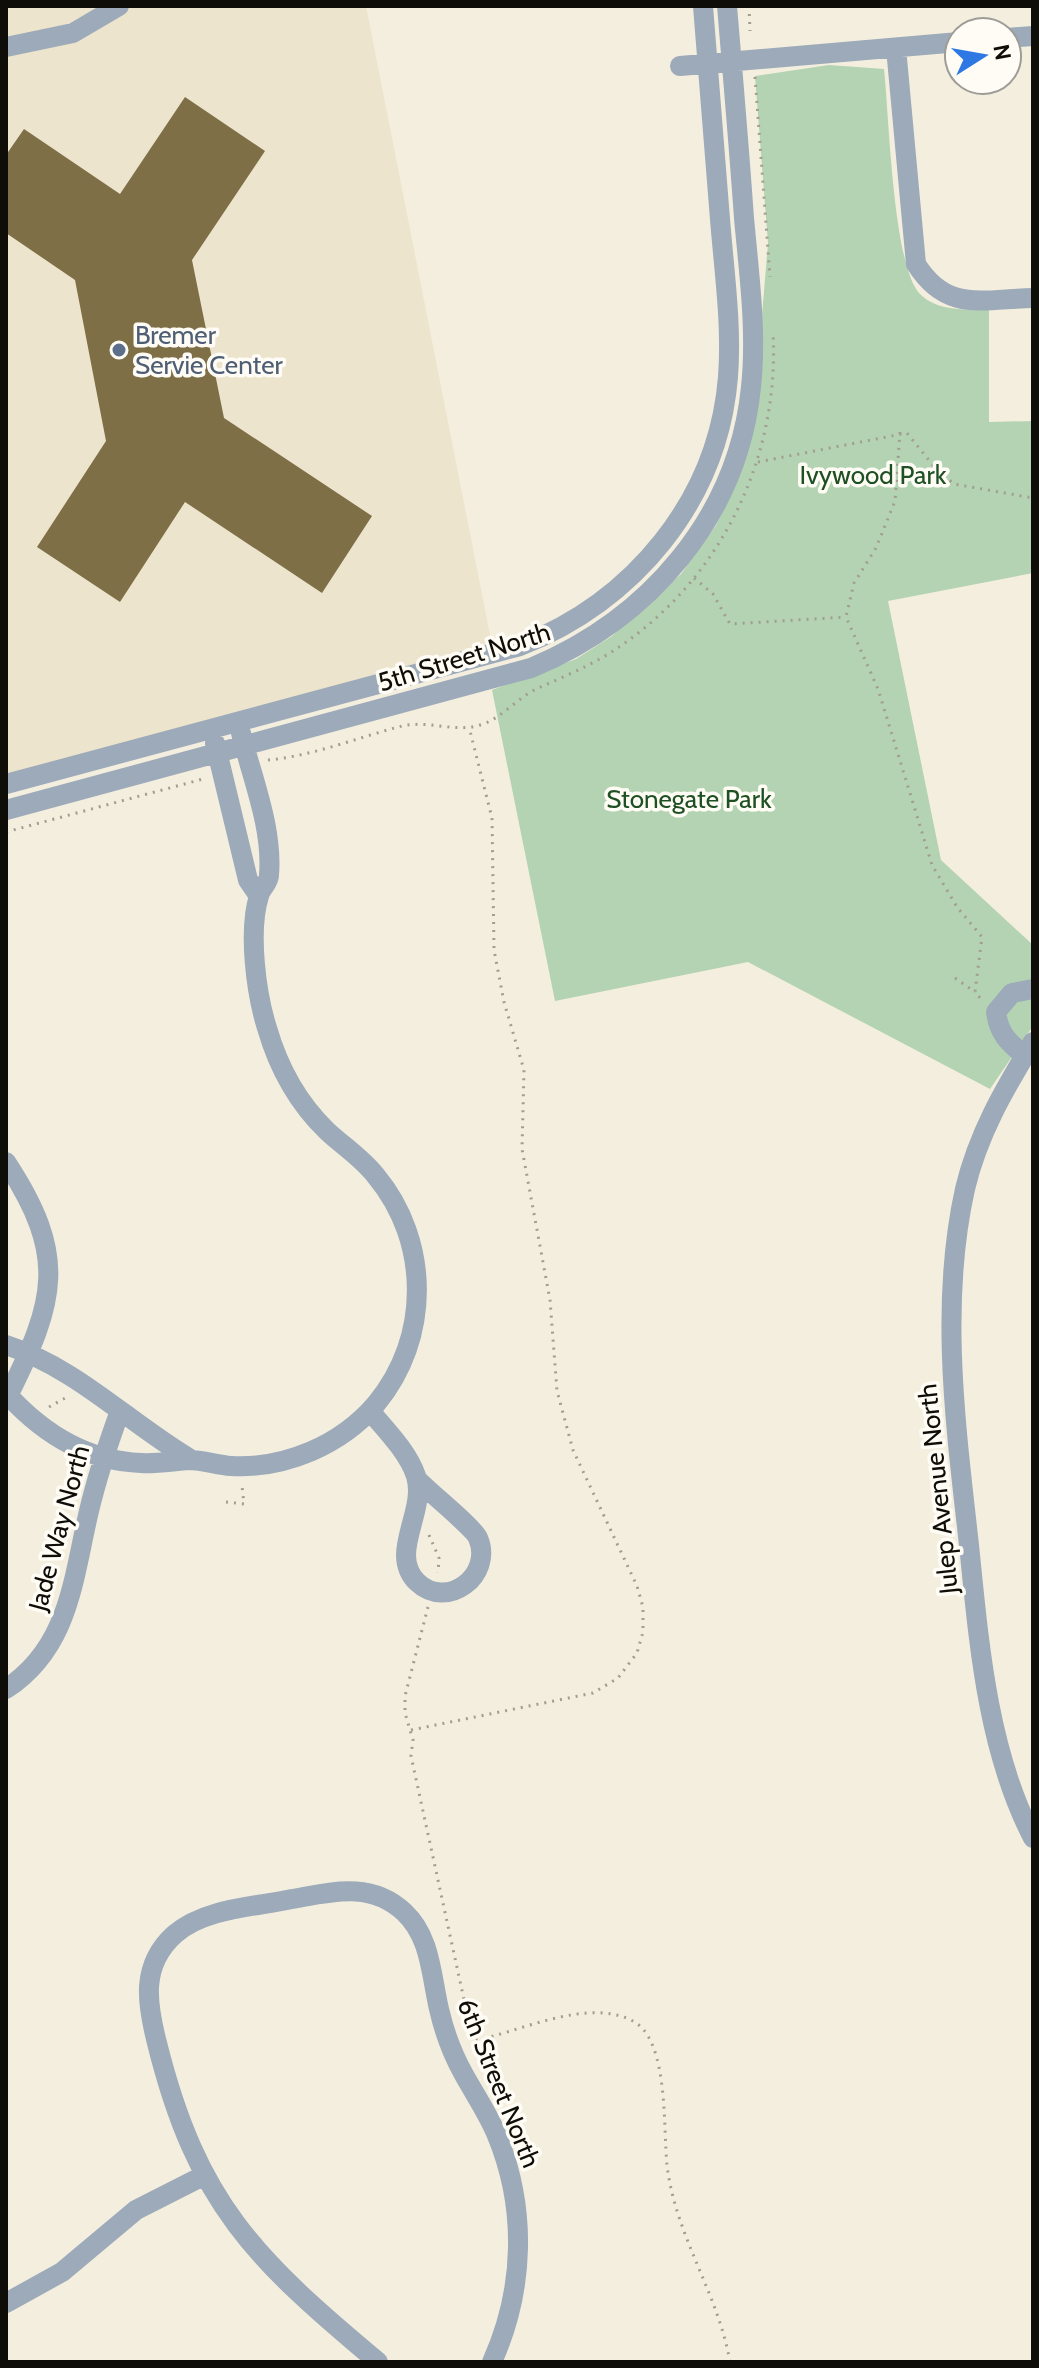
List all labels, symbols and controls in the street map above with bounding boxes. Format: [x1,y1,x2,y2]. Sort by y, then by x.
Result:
north arrow [943,16,1023,96]
text: N [987,42,1017,62]
place label: Bremer Servie Center [135,319,283,381]
marker: Bremer Servie Center [110,341,128,359]
park label: Ivywood Park [800,459,947,491]
street label: 5th Street North [374,616,554,698]
park label: Stonegate Park [606,783,772,815]
street label: Julep Avenue North [911,1382,965,1597]
street label: Jade Way North [21,1442,96,1615]
street label: 6th Street North [451,1994,547,2172]

